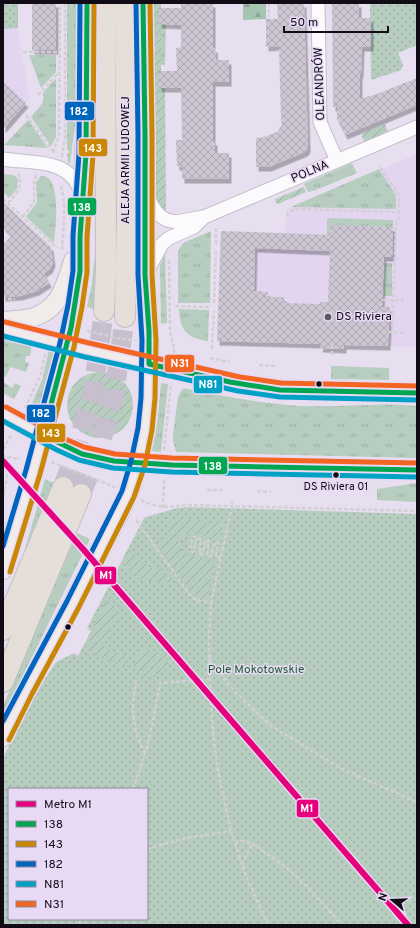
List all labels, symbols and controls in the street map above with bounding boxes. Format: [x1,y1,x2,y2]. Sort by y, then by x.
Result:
scale bar [284,8,388,34]
text: 50 m [290,15,318,31]
street label: OLEANDRÓW [311,47,329,121]
street label: ALEJA ARMII LUDOWEJ [118,96,134,224]
line badge: 182 [64,101,95,121]
text: 182 [70,105,88,119]
line badge: 143 [78,138,108,157]
text: 143 [84,142,102,156]
street label: POLNA [289,157,331,187]
line badge: 138 [67,197,97,216]
text: 138 [73,201,91,215]
place label: DS Riviera [336,309,392,325]
marker: DS Riviera [323,312,333,322]
line badge: N31 [164,354,195,373]
text: N31 [171,357,189,371]
line badge: N81 [193,375,223,394]
text: N81 [198,378,218,392]
unlabelled marker [314,379,324,389]
line badge: 182 [26,404,56,423]
text: 182 [32,407,50,421]
line badge: 143 [36,423,66,443]
text: 143 [42,427,60,441]
line badge: 138 [198,456,228,475]
text: 138 [204,460,222,474]
marker: DS Riviera 01 [331,470,341,480]
place label: DS Riviera 01 [304,480,368,494]
line badge: M1 [94,566,117,585]
text: M1 [99,569,113,583]
unlabelled marker [63,622,73,632]
park label: Pole Mokotowskie [208,662,304,678]
legend [8,788,148,920]
text: Metro M1 [44,797,92,813]
line badge: M1 [296,799,319,818]
text: M1 [300,802,314,816]
text: 138 [44,817,63,833]
text: 143 [44,837,63,853]
text: 182 [44,857,63,873]
text: N81 [44,877,64,893]
north arrow [372,880,412,920]
text: N [376,891,391,903]
text: N31 [44,897,64,913]

